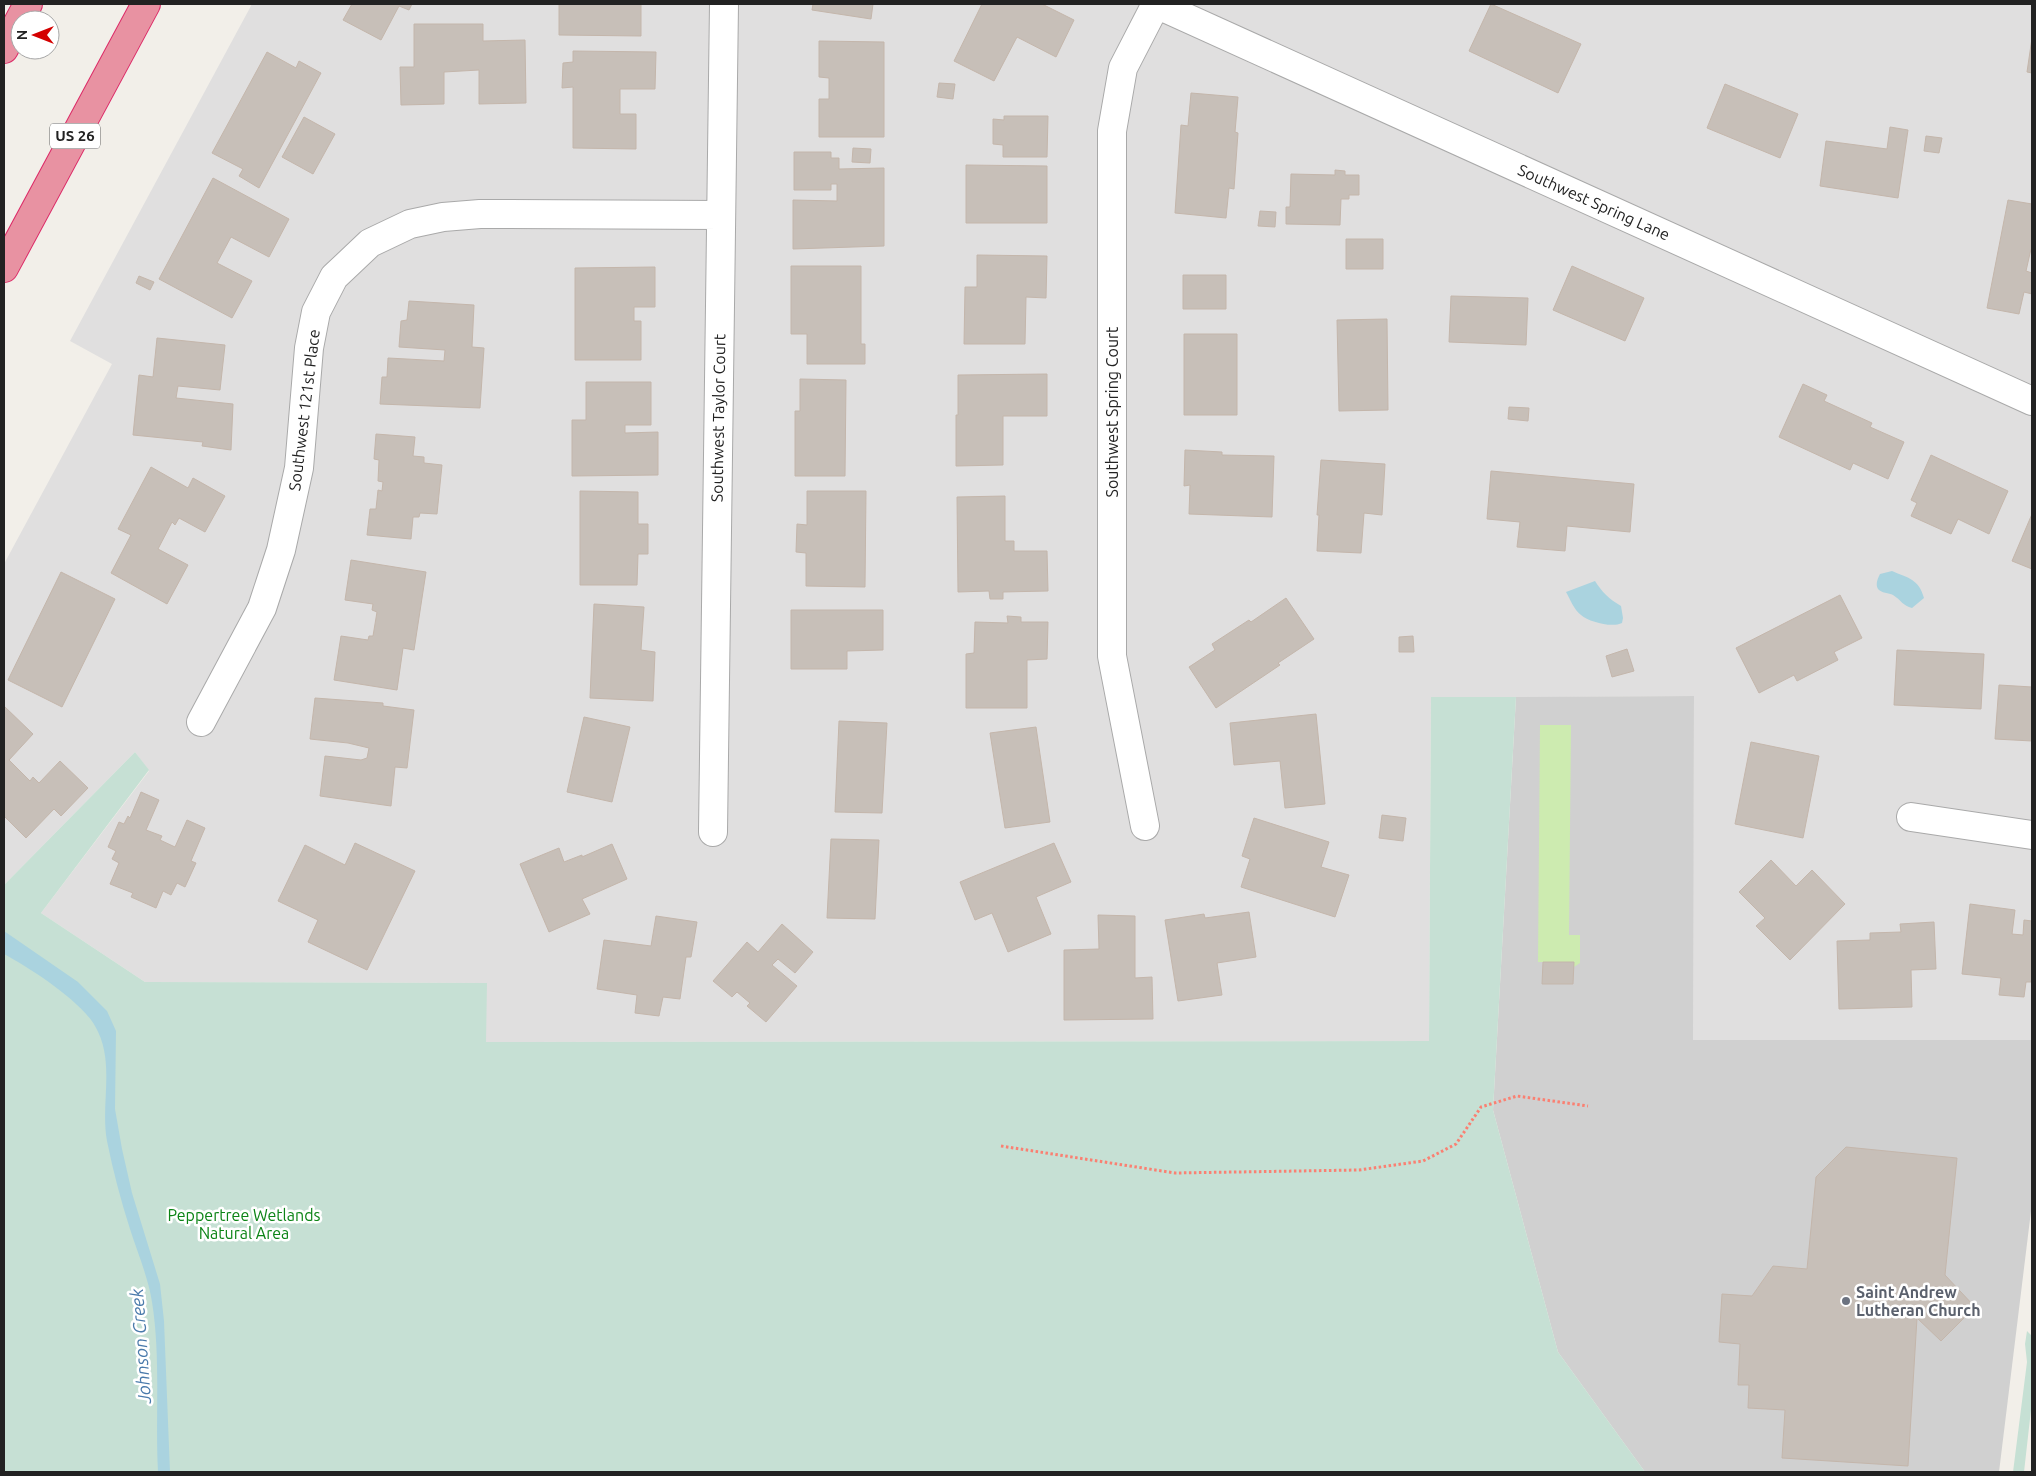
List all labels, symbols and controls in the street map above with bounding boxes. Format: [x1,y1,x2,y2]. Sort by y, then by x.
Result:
north arrow [10,10,60,60]
text: N [14,30,30,40]
road number: US 26 [50,124,100,148]
street label: Southwest Spring Lane [1515,160,1673,244]
street label: Southwest Spring Court [1103,326,1121,497]
street label: Southwest 121st Place [285,328,323,492]
street label: Southwest Taylor Court [708,333,728,502]
park label: Peppertree Wetlands Natural Area [168,1206,321,1242]
place label: Saint Andrew Lutheran Church [1856,1283,1981,1319]
water label: Johnson Creek [126,1287,154,1405]
marker: Saint Andrew Lutheran Church [1840,1295,1852,1307]

